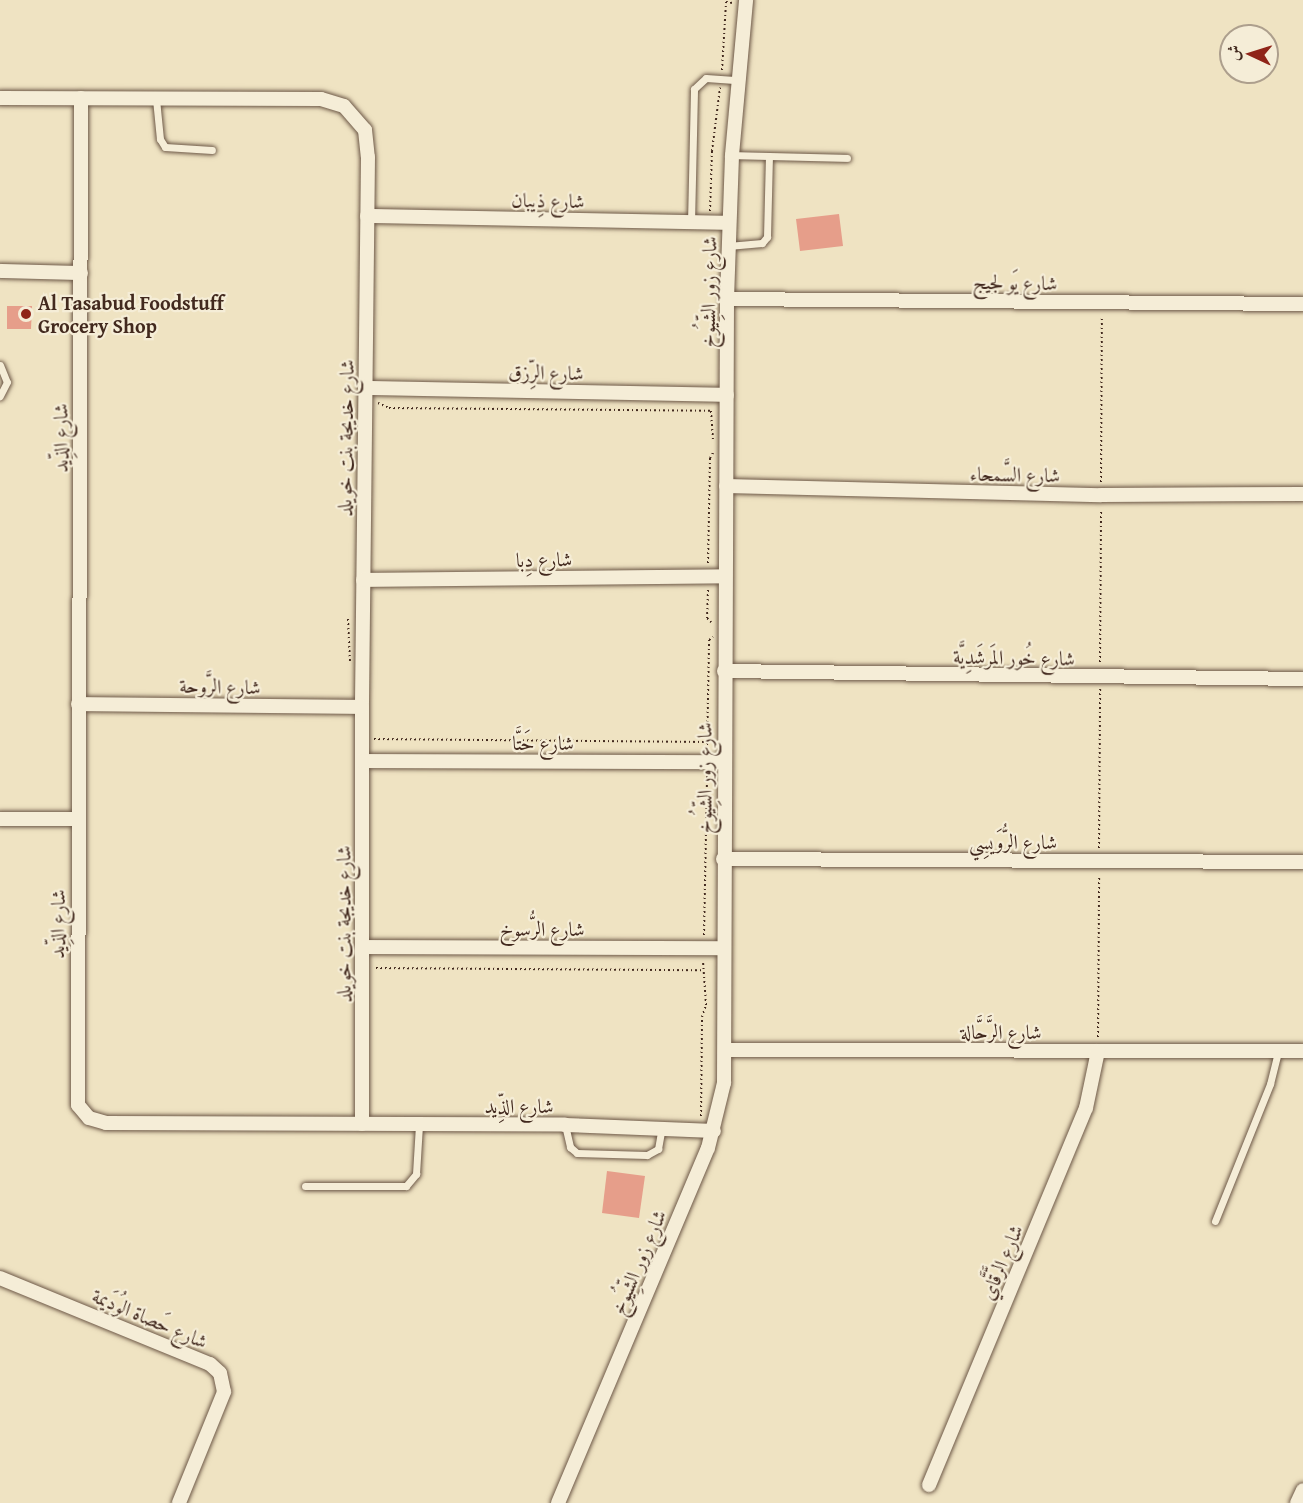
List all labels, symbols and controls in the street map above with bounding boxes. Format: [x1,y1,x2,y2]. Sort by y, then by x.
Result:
north arrow [1219,24,1279,84]
text: ش [1221,44,1246,62]
street label: شارع ذِيبان [511,187,585,213]
street label: شارع زور الشِّيُوخ [695,236,721,348]
street label: شارع يَو لجيج [973,269,1057,295]
place label: Al Tasabud Foodstuff Grocery Shop [38,290,224,337]
marker: Al Tasabud Foodstuff Grocery Shop [19,307,33,321]
street label: شارع خديجة بنت خويلد [332,359,358,517]
street label: شارع الرِّزق [508,359,584,385]
street label: شارع الذِّيد [48,403,72,473]
street label: شارع السَّمحاء [970,461,1060,487]
street label: شارع دِبا [516,547,572,571]
street label: شارع خُور المَرشَدِيَّة [953,644,1075,670]
street label: شارع الرَّوحة [179,673,261,699]
street label: شارع زور الشِّيُوخ [692,722,716,834]
street label: شارع حَتَّا [512,730,574,754]
street label: شارع الرُّوَيسِي [969,829,1057,853]
street label: شارع خديجة بنت خويلد [331,846,355,1002]
street label: شارع الذِّيد [44,889,70,959]
street label: شارع الرُّسوخ [499,916,585,940]
street label: شارع الرَّحَّالة [960,1019,1042,1043]
street label: شارع الذِّيد [484,1093,554,1117]
street label: شارع زور الشِّيُوخ [605,1206,671,1318]
street label: شارع الرَّقَّاي [974,1221,1028,1303]
street label: شارع حَصاة الوُدَيمة [89,1283,211,1353]

